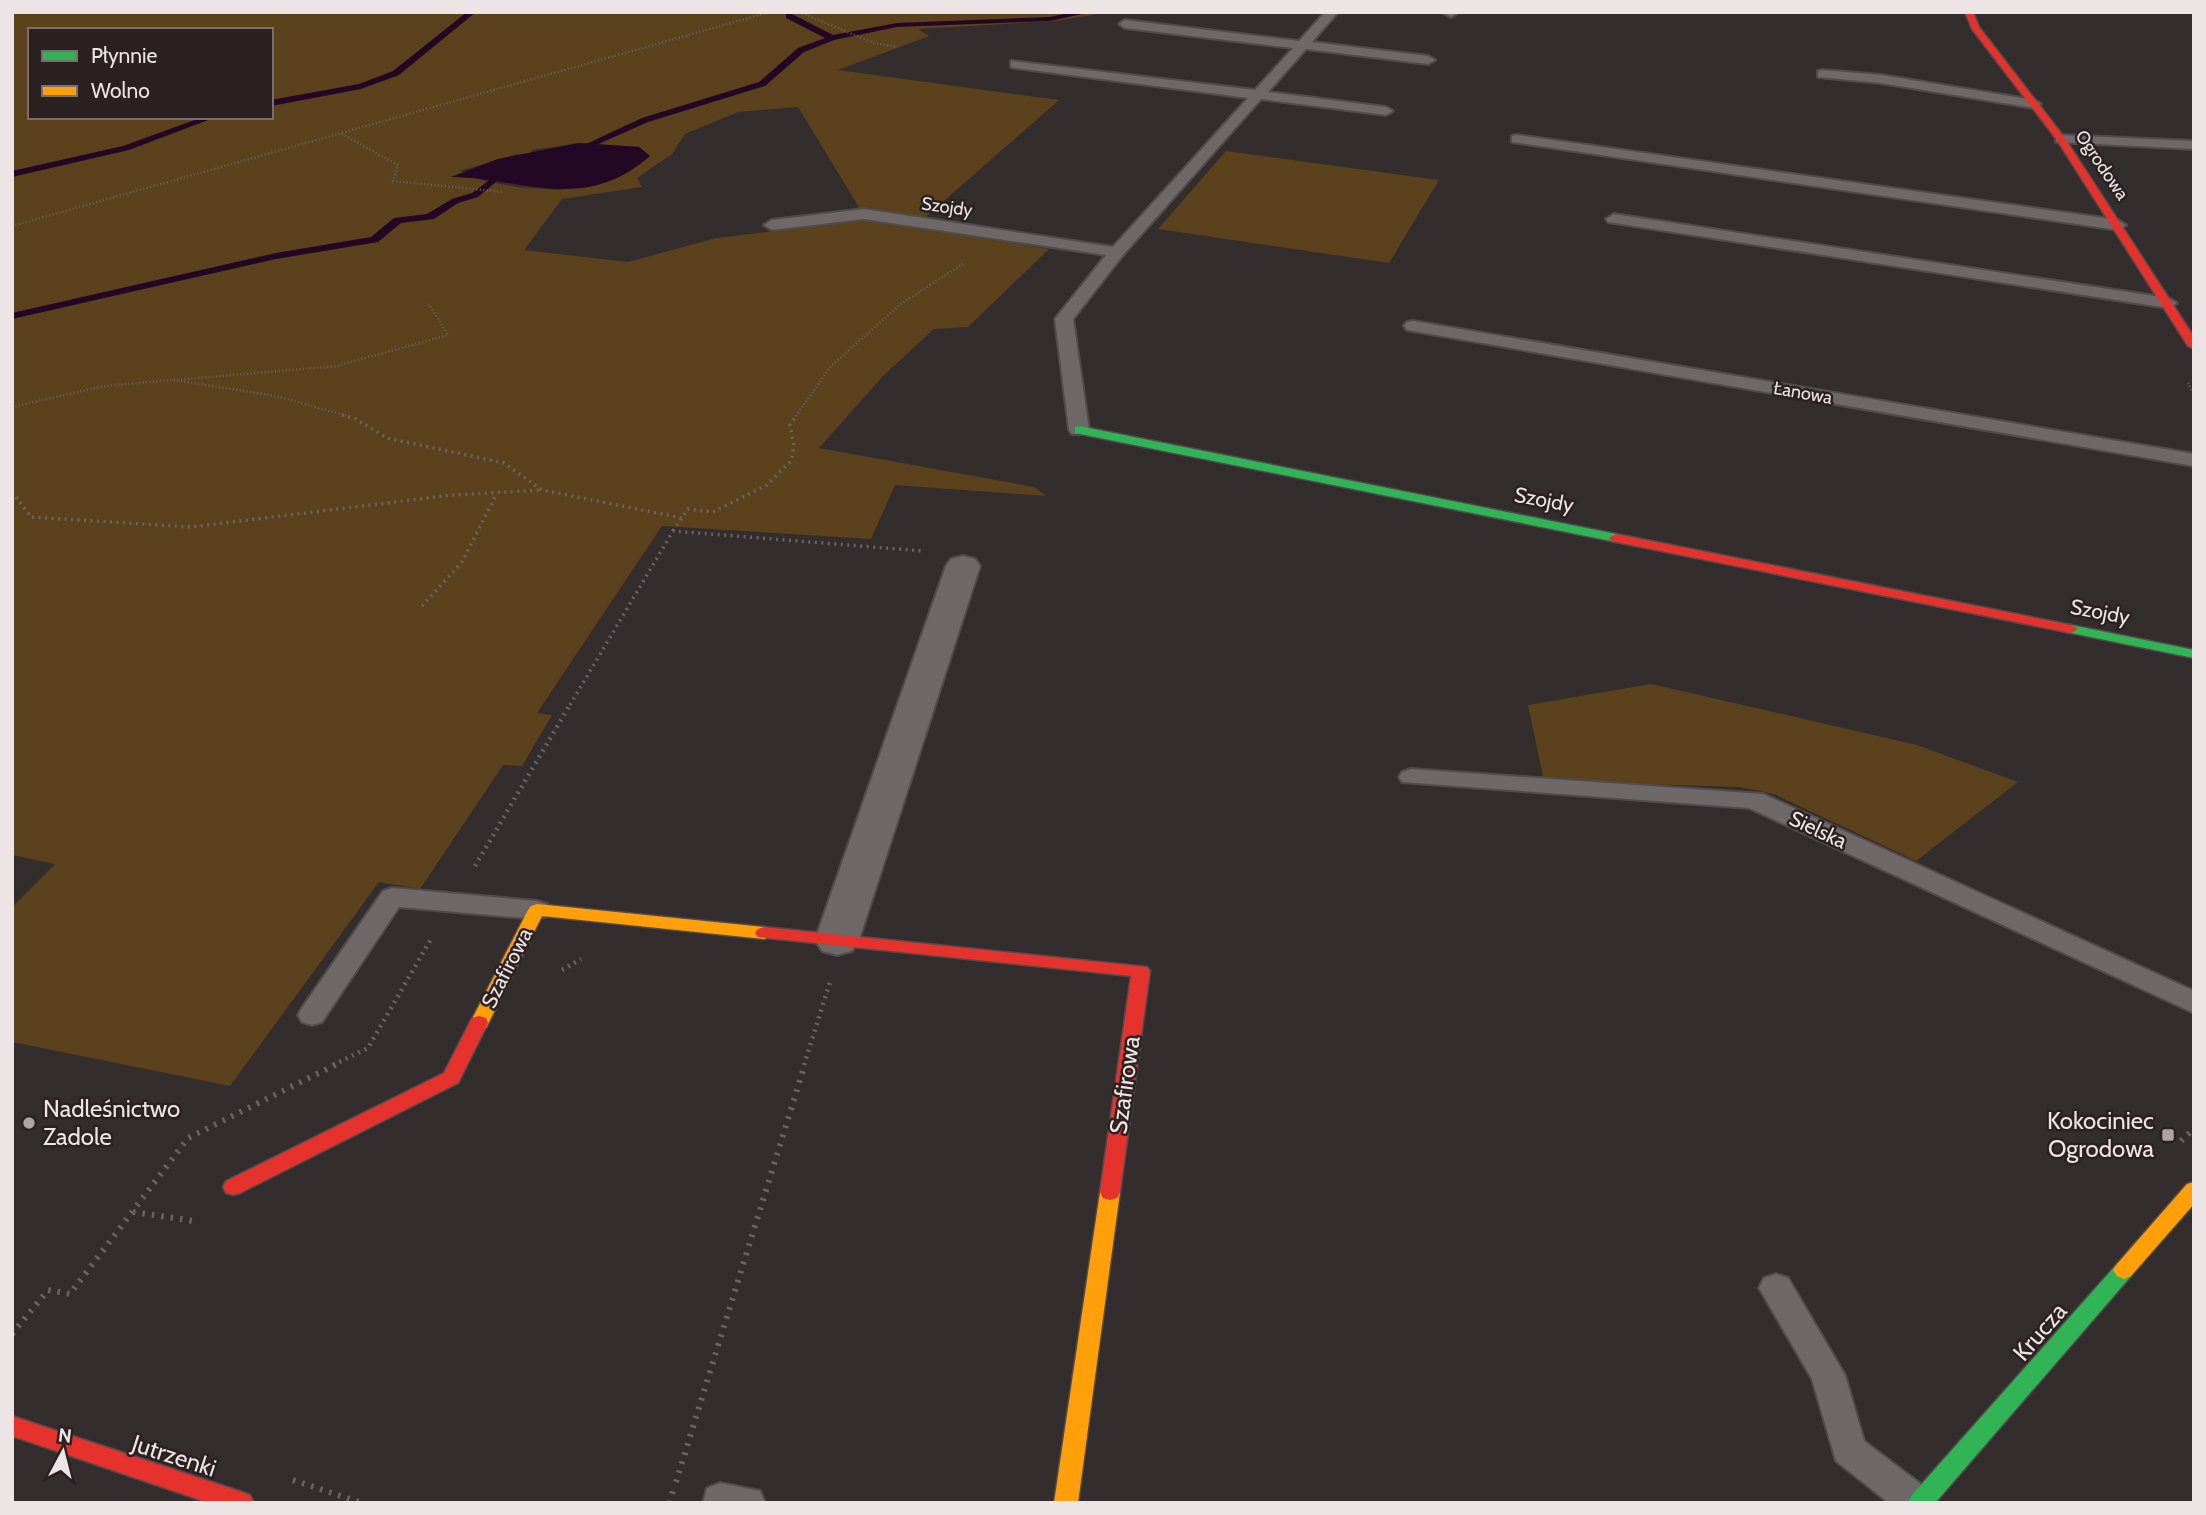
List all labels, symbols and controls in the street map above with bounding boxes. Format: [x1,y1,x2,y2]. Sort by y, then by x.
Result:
legend [28,28,273,119]
text: Płynnie [91,43,158,68]
text: Wolno [91,78,150,103]
street label: Ogrodowa [2071,126,2134,204]
street label: Szojdy [920,193,974,221]
street label: Łanowa [1772,377,1834,409]
street label: Szojdy [1512,482,1576,519]
street label: Szojdy [2068,594,2132,631]
street label: Sielska [1786,805,1851,854]
street label: Szafirowa [476,924,537,1012]
street label: Szafirowa [1103,1034,1146,1136]
place label: Nadleśnictwo Zadole [43,1094,180,1151]
place label: Kokociniec Ogrodowa [2047,1106,2154,1163]
marker: Nadleśnictwo Zadole [21,1115,37,1131]
marker: Kokociniec Ogrodowa [2160,1127,2176,1143]
street label: Krucza [2007,1296,2073,1367]
north arrow [28,1417,98,1487]
text: N [57,1423,73,1448]
street label: Jutrzenki [127,1428,220,1483]

